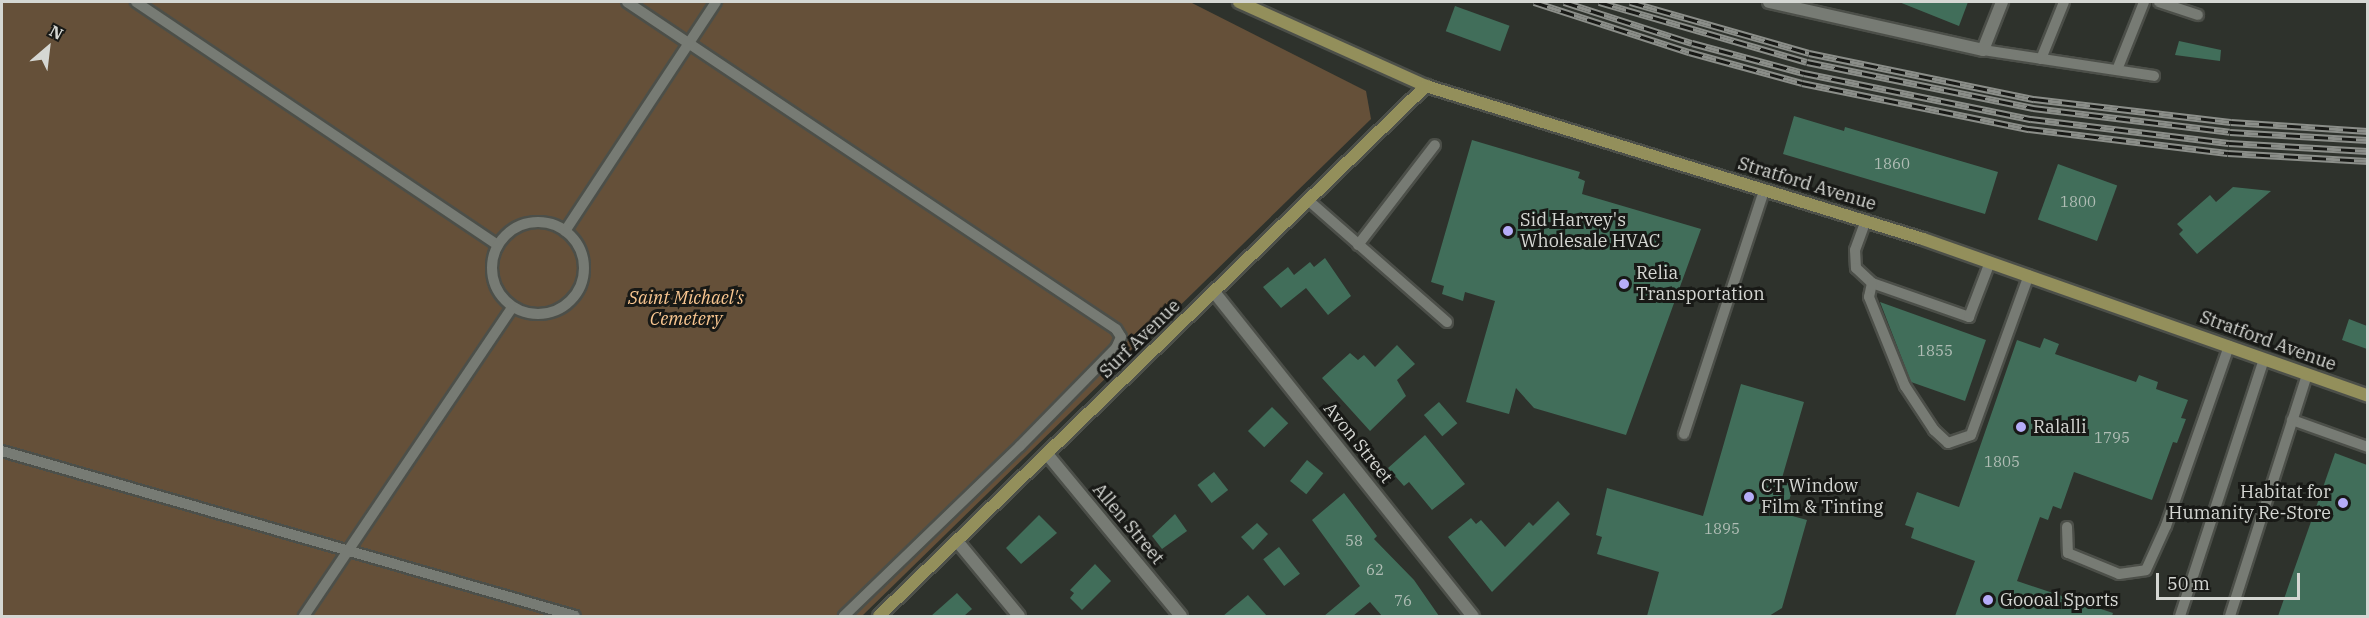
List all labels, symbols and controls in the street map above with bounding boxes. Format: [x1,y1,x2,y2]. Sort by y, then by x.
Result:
north arrow [18,18,78,78]
text: N [46,20,67,44]
street label: Stratford Avenue [1735,153,1879,215]
house number: 1860 [1874,155,1910,173]
house number: 1800 [2060,193,2096,211]
place label: Sid Harvey's Wholesale HVAC [1520,210,1660,252]
marker: Sid Harvey's Wholesale HVAC [1501,224,1515,238]
place label: Relia Transportation [1636,263,1765,306]
marker: Relia Transportation [1617,277,1631,291]
park label: Saint Michael's Cemetery [628,288,744,330]
street label: Surf Avenue [1095,295,1185,383]
street label: Stratford Avenue [2197,306,2339,376]
house number: 1855 [1917,342,1953,360]
street label: Avon Street [1319,398,1397,488]
place label: Ralalli [2033,416,2087,438]
marker: Ralalli [2014,420,2028,434]
house number: 1795 [2094,429,2130,447]
house number: 1805 [1984,453,2020,471]
place label: CT Window Film & Tinting [1761,476,1883,518]
street label: Allen Street [1088,479,1168,569]
place label: Habitat for Humanity Re-Store [2168,482,2331,524]
marker: CT Window Film & Tinting [1742,490,1756,504]
marker: Habitat for Humanity Re-Store [2336,496,2350,510]
house number: 1895 [1704,520,1740,538]
house number: 58 [1345,532,1363,550]
house number: 62 [1366,561,1384,579]
scale bar [2159,561,2303,599]
text: 50 m [2167,572,2210,595]
place label: Goooal Sports [2000,589,2119,611]
house number: 76 [1394,592,1412,610]
marker: Goooal Sports [1981,593,1995,607]

